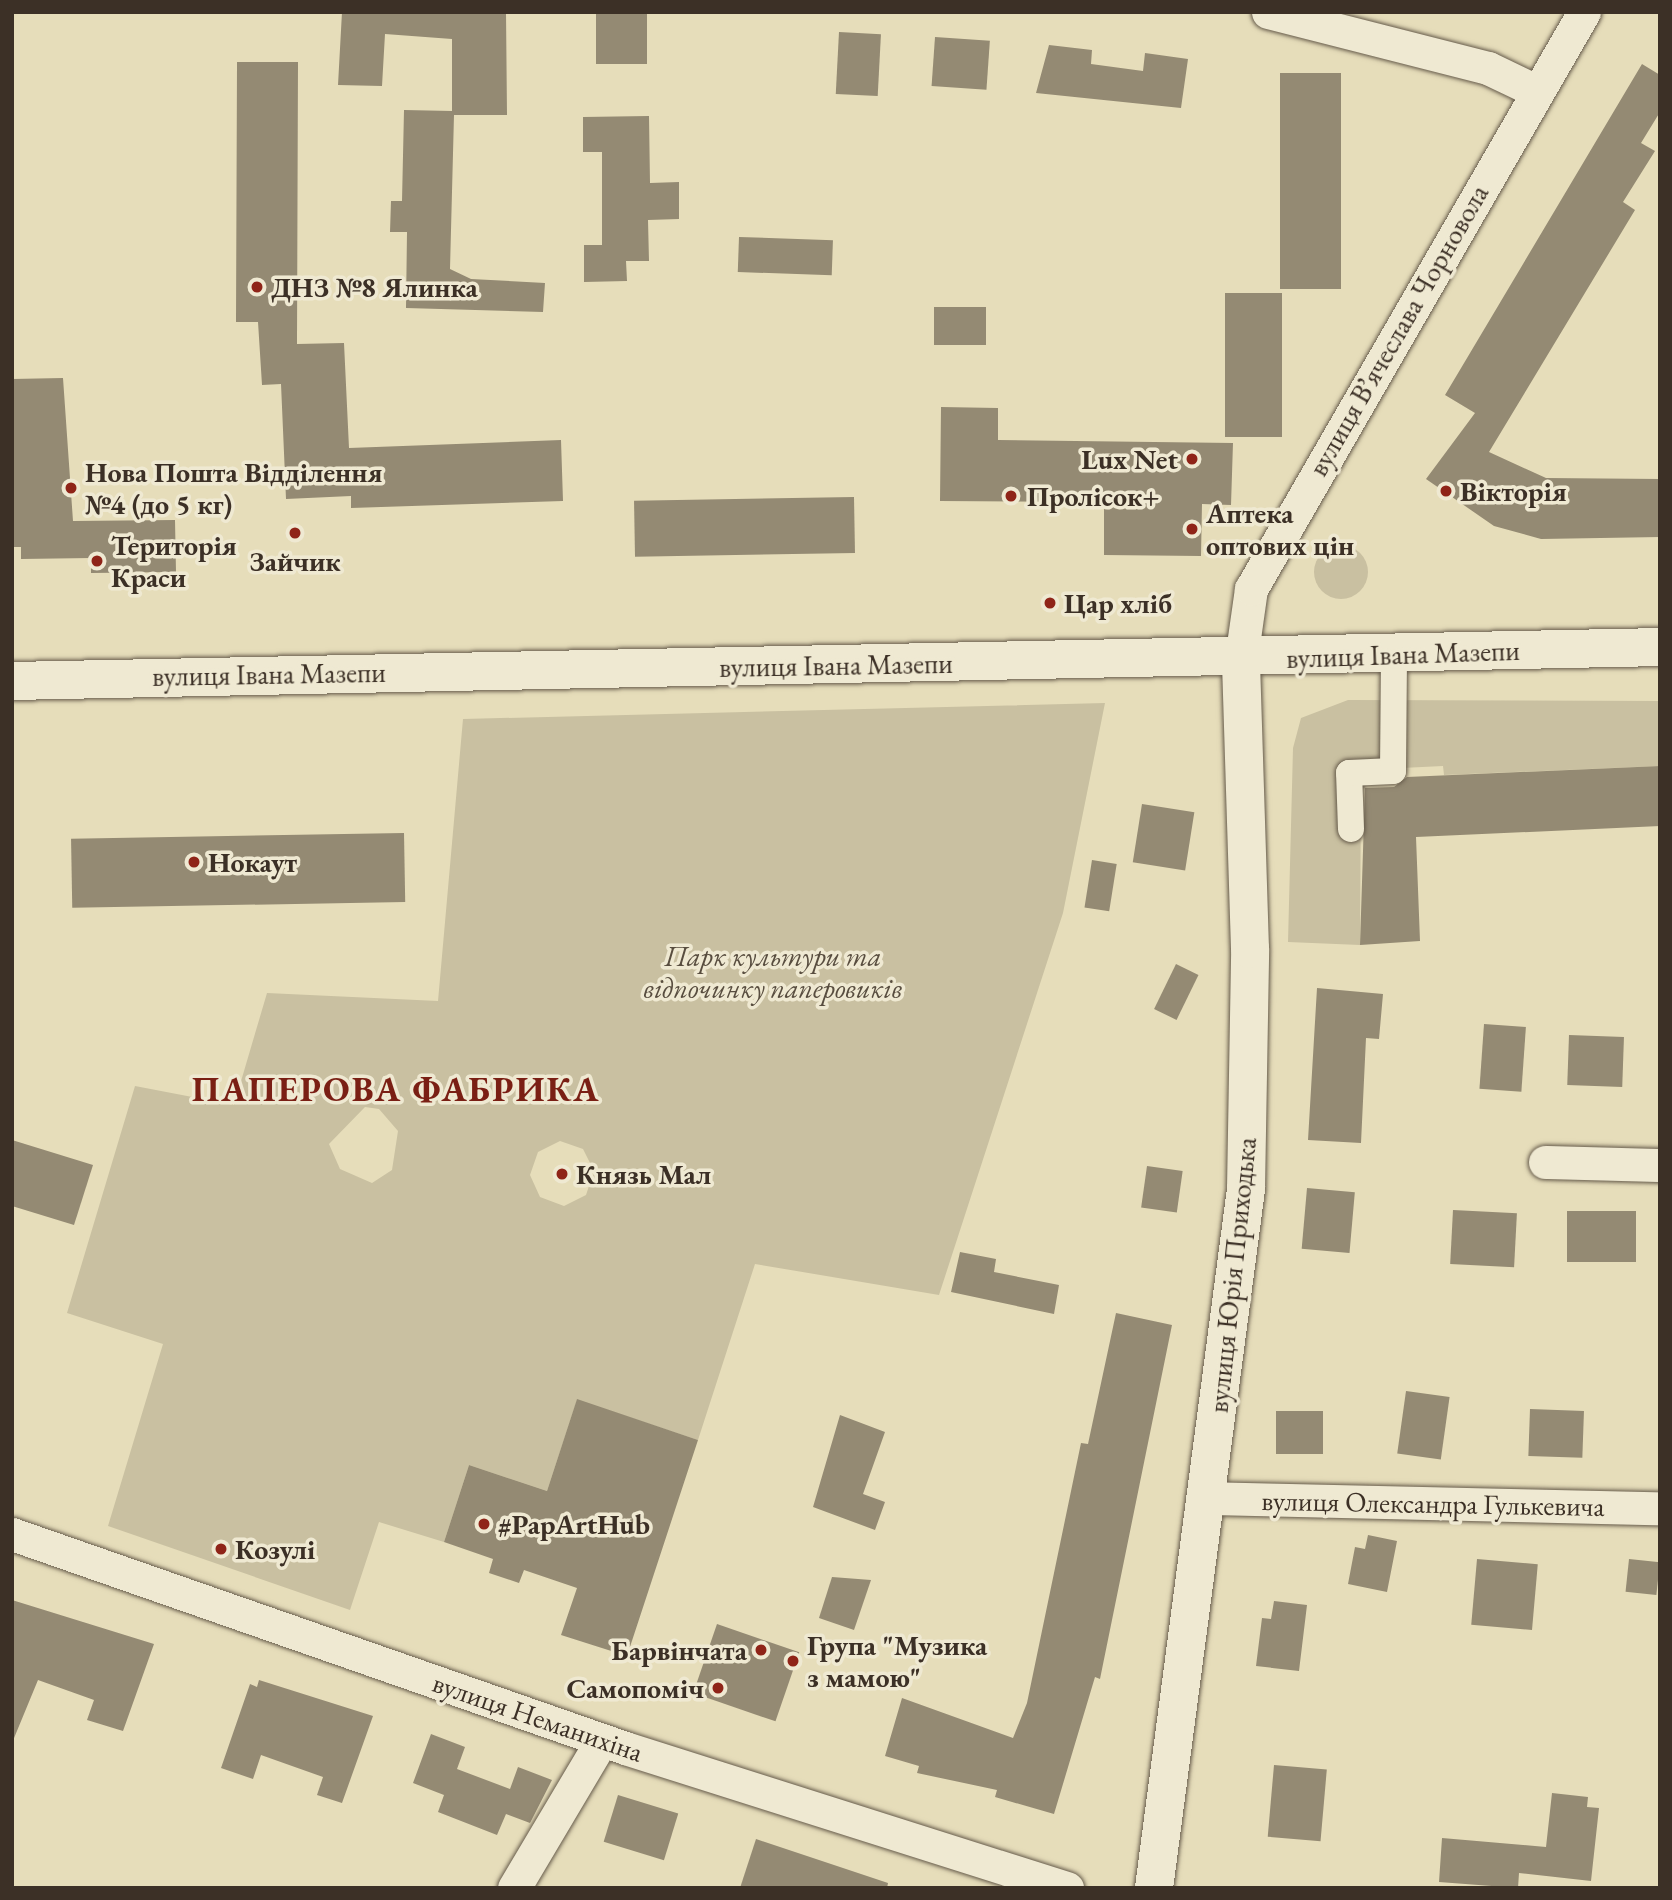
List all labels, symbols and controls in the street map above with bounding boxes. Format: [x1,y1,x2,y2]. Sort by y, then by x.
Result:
street label: вулиця Вʼячеслава Чорновола [1301,178,1495,482]
place label: ДНЗ №8 Ялинка [271,270,478,304]
marker: ДНЗ №8 Ялинка [249,279,265,295]
place label: Lux Net [1081,442,1178,476]
marker: Lux Net [1184,451,1200,467]
place label: Нова Пошта Відділення №4 (до 5 кг) [85,455,382,521]
place label: Вікторія [1460,474,1567,508]
place label: Пролісок+ [1027,479,1159,513]
marker: Нова Пошта Відділення №4 (до 5 кг) [63,480,79,496]
marker: Вікторія [1438,483,1454,499]
marker: Пролісок+ [1001,486,1021,506]
place label: Аптека оптових цін [1206,496,1354,562]
marker: Аптека оптових цін [1184,521,1200,537]
marker: Зайчик [287,525,303,541]
place label: Територія Краси [111,528,237,594]
place label: Зайчик [249,544,341,578]
marker: Територія Краси [89,553,105,569]
place label: Цар хліб [1064,586,1172,620]
marker: Цар хліб [1042,595,1058,611]
street label: вулиця Івана Мазепи [1286,633,1520,675]
street label: вулиця Івана Мазепи [719,646,953,684]
street label: вулиця Івана Мазепи [152,655,386,693]
place label: Нокаут [208,845,297,879]
marker: Нокаут [186,854,202,870]
park label: Парк культури та відпочинку паперовиків [644,939,902,1005]
district label: ПАПЕРОВА ФАБРИКА [194,1068,598,1110]
street label: вулиця Юрія Приходька [1201,1136,1263,1414]
place label: Князь Мал [576,1157,711,1191]
marker: Князь Мал [554,1166,570,1182]
street label: вулиця Олександра Гулькевича [1261,1483,1605,1523]
place label: #PapArtHub [498,1507,650,1541]
marker: #PapArtHub [476,1516,492,1532]
place label: Козулі [235,1532,315,1566]
marker: Козулі [213,1541,229,1557]
place label: Група "Музика з мамою" [807,1628,987,1694]
place label: Барвінчата [611,1633,747,1667]
marker: Барвінчата [753,1642,769,1658]
marker: Група "Музика з мамою" [785,1653,801,1669]
street label: вулиця Неманихіна [428,1665,648,1769]
place label: Самопоміч [566,1671,704,1705]
marker: Самопоміч [710,1680,726,1696]

